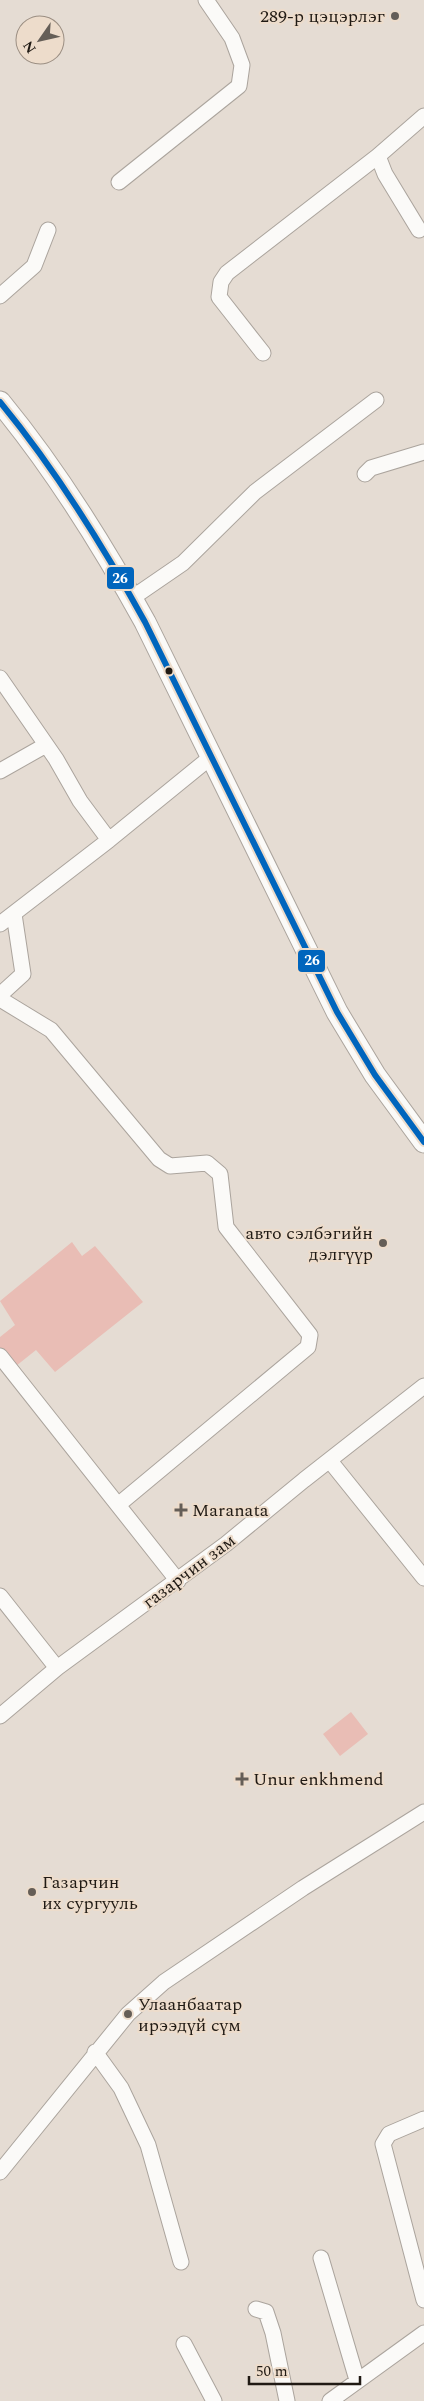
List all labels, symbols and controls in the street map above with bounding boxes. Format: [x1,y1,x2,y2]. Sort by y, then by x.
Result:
place label: 289-р цэцэрлэг [260,3,385,30]
marker: 289-р цэцэрлэг [389,10,401,22]
north arrow [15,15,65,65]
text: N [18,36,42,58]
line badge: 26 [106,566,135,590]
text: 26 [112,568,128,589]
unlabelled marker [164,666,174,676]
line badge: 26 [297,949,326,973]
text: 26 [304,950,320,971]
place label: авто сэлбэгийн дэлгүүр [245,1220,373,1268]
marker: авто сэлбэгийн дэлгүүр [377,1237,389,1249]
place label: Maranata [192,1497,269,1524]
marker: Maranata [174,1503,188,1517]
street label: газарчин зам [137,1527,241,1615]
place label: Unur enkhmend [253,1766,384,1793]
marker: Unur enkhmend [235,1772,249,1786]
place label: Газарчин их сургууль [42,1869,138,1917]
marker: Газарчин их сургууль [26,1886,38,1898]
place label: Улаанбаатар ирээдүй сүм [138,1991,242,2039]
marker: Улаанбаатар ирээдүй сүм [122,2008,134,2020]
scale bar [249,2354,360,2386]
text: 50 m [256,2360,288,2383]

